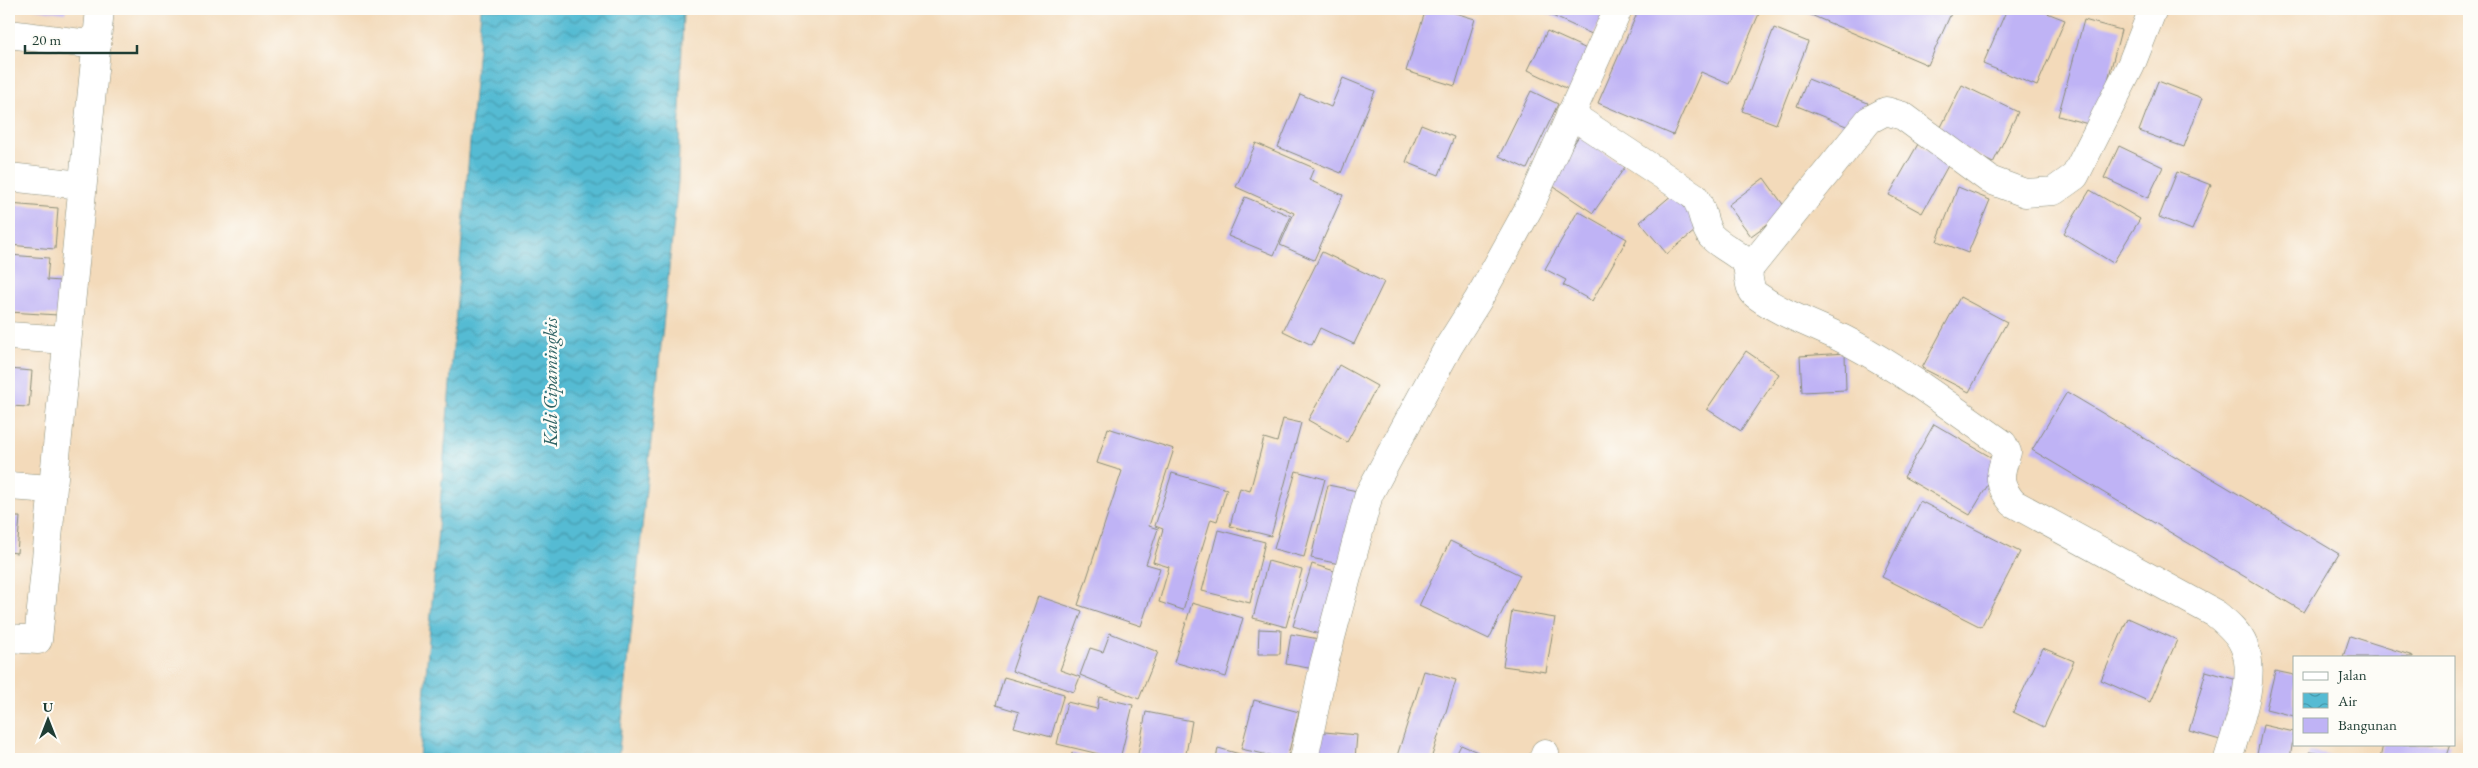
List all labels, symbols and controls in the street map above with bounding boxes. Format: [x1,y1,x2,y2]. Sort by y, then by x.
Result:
scale bar [25,22,138,54]
text: 20 m [32,30,61,49]
water label: Kali Cipamingkis [538,317,563,447]
legend [2293,656,2456,746]
text: Jalan [2336,665,2367,684]
text: Air [2337,691,2357,710]
north arrow [22,696,72,746]
text: U [43,698,54,716]
text: Bangunan [2338,715,2397,734]

